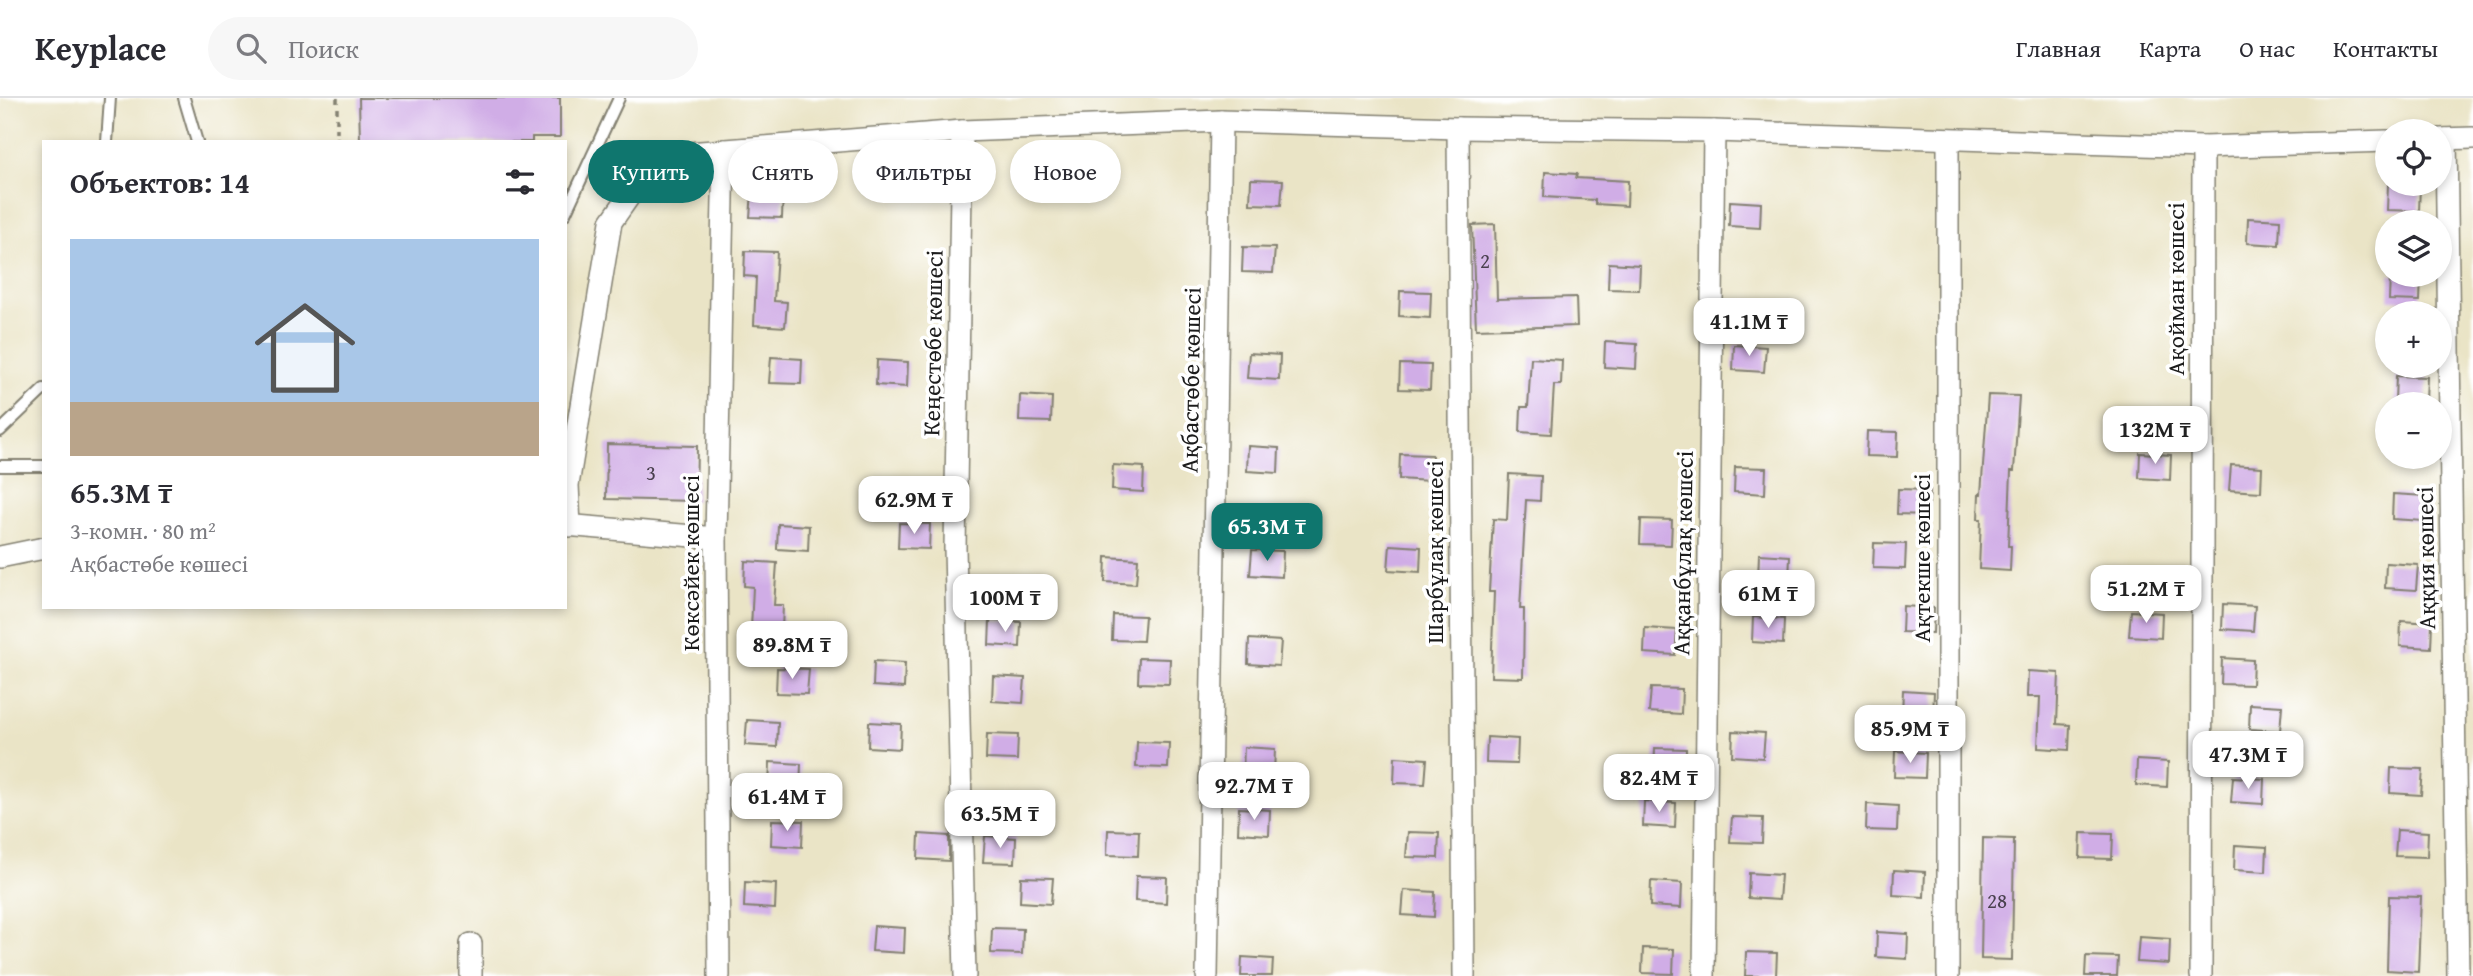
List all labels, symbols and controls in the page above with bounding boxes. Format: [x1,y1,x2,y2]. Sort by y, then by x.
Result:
search box [208,17,698,80]
text: Keyplace [35,24,166,72]
icon: search [232,29,270,67]
text: Поиск [288,29,359,68]
text: Главная [2016,31,2101,66]
text: Карта [2139,31,2201,66]
text: О нас [2239,31,2295,66]
text: Контакты [2333,31,2438,66]
map controls [2375,119,2452,469]
button: locate [2375,119,2452,196]
chip: Купить [588,140,714,203]
chip: Снять [728,140,838,203]
chip: Фильтры [852,140,996,203]
chip: Новое [1010,140,1121,203]
text: Объектов: 14 [70,160,250,204]
icon: filters [501,163,539,201]
street label: Ақойман көшесі [2158,202,2193,376]
button: layers [2375,210,2452,287]
house number: 2 [1480,245,1490,276]
street label: Кеңестөбе көшесі [913,249,952,437]
icon: home [242,285,368,411]
street label: Ақбастөбе көшесі [1171,286,1210,473]
pin: 41.1M ₸ [1684,299,1814,358]
button: + [2375,301,2452,378]
text: 41.1M ₸ [1709,304,1789,337]
button: − [2375,392,2452,469]
pin: 132M ₸ [2098,406,2212,466]
text: 132M ₸ [2119,412,2191,445]
street label: Аққанбұлақ көшесі [1663,450,1702,656]
house number: 3 [646,457,656,488]
street label: Шарбұлақ көшесі [1417,460,1452,644]
text: 65.3M ₸ [70,470,173,514]
street label: Ақтекше көшесі [1904,473,1939,643]
street label: Көксәйек көшесі [673,475,708,651]
pin: 62.9M ₸ [849,476,979,536]
text: 62.9M ₸ [874,482,954,515]
street label: Аққия көшесі [2407,486,2444,630]
pin: 65.3M ₸ [1202,504,1332,563]
text: 65.3M ₸ [1227,509,1307,542]
text: 3-комн. · 80 m² [70,514,216,547]
text: Ақбастөбе көшесі [70,547,248,580]
pin: 51.2M ₸ [2081,566,2211,625]
pin: 61M ₸ [1719,570,1817,630]
text: 51.2M ₸ [2106,571,2186,604]
pin: 100M ₸ [948,574,1062,634]
text: 61M ₸ [1738,576,1798,609]
text: 100M ₸ [969,580,1041,613]
pin: 89.8M ₸ [727,622,857,681]
text: 89.8M ₸ [752,627,832,660]
pin: 85.9M ₸ [1845,706,1975,765]
text: 85.9M ₸ [1870,711,1950,744]
pin: 47.3M ₸ [2183,732,2313,791]
text: 47.3M ₸ [2208,737,2288,770]
pin: 82.4M ₸ [1594,754,1724,814]
text: 82.4M ₸ [1619,760,1699,793]
pin: 92.7M ₸ [1189,762,1319,822]
text: 92.7M ₸ [1214,768,1294,801]
pin: 61.4M ₸ [722,774,852,833]
text: 61.4M ₸ [747,779,827,812]
pin: 63.5M ₸ [935,790,1065,850]
text: 63.5M ₸ [960,796,1040,829]
house number: 28 [1987,885,2007,916]

